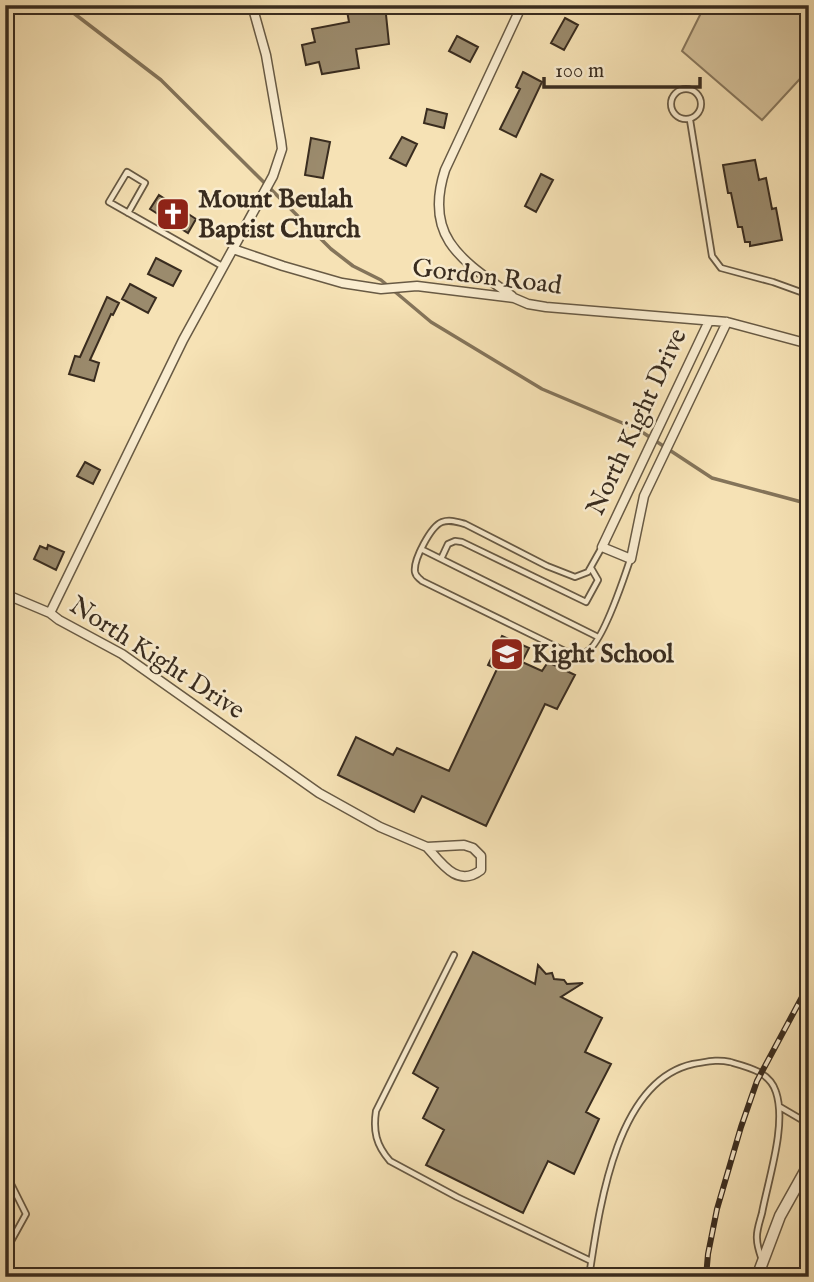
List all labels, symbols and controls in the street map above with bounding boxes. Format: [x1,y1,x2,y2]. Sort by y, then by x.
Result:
scale bar [544,46,700,90]
text: 100 m [555,58,604,85]
place label: Mount Beulah Baptist Church [198,183,362,246]
church icon: Mount Beulah Baptist Church [154,195,192,233]
street label: Gordon Road [410,251,564,303]
street label: North Kight Drive [579,323,695,521]
street label: North Kight Drive [63,589,251,727]
school or university icon: Kight School [488,635,526,673]
place label: Kight School [532,638,674,671]

